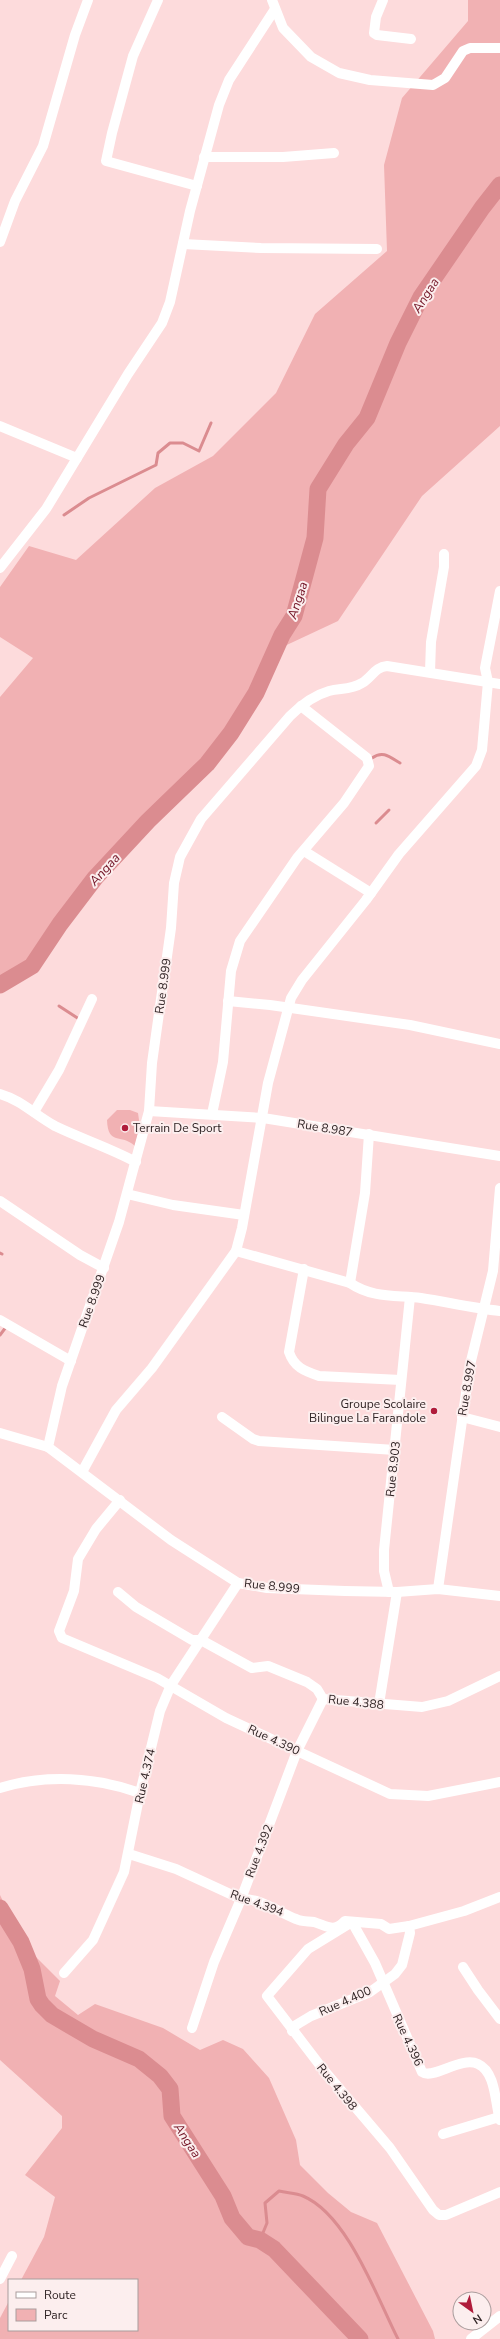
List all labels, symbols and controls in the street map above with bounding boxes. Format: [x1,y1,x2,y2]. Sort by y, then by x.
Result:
water label: Angaa [408,274,444,317]
water label: Angaa [283,579,312,622]
water label: Angaa [85,849,124,891]
street label: Rue 8.999 [151,957,175,1015]
street label: Rue 8.987 [296,1116,354,1140]
place label: Terrain De Sport [133,1120,222,1136]
marker: Terrain De Sport [120,1123,130,1133]
street label: Rue 8.999 [75,1272,109,1330]
street label: Rue 8.997 [454,1359,480,1417]
place label: Groupe Scolaire Bilingue La Farandole [309,1396,426,1426]
marker: Groupe Scolaire Bilingue La Farandole [429,1406,439,1416]
street label: Rue 8.903 [382,1440,404,1498]
street label: Rue 8.999 [243,1575,301,1597]
street label: Rue 4.388 [327,1691,385,1713]
street label: Rue 4.390 [245,1721,303,1759]
street label: Rue 4.374 [131,1747,159,1805]
street label: Rue 4.392 [242,1822,276,1880]
street label: Rue 4.394 [228,1886,286,1920]
street label: Rue 4.400 [316,1982,374,2020]
street label: Rue 4.396 [389,2011,427,2069]
street label: Rue 4.398 [313,2060,361,2114]
water label: Angaa [169,2119,205,2162]
legend [8,2279,138,2331]
text: Route [44,2287,76,2303]
north arrow [452,2291,492,2331]
text: Parc [44,2307,68,2323]
text: N [470,2310,485,2327]

